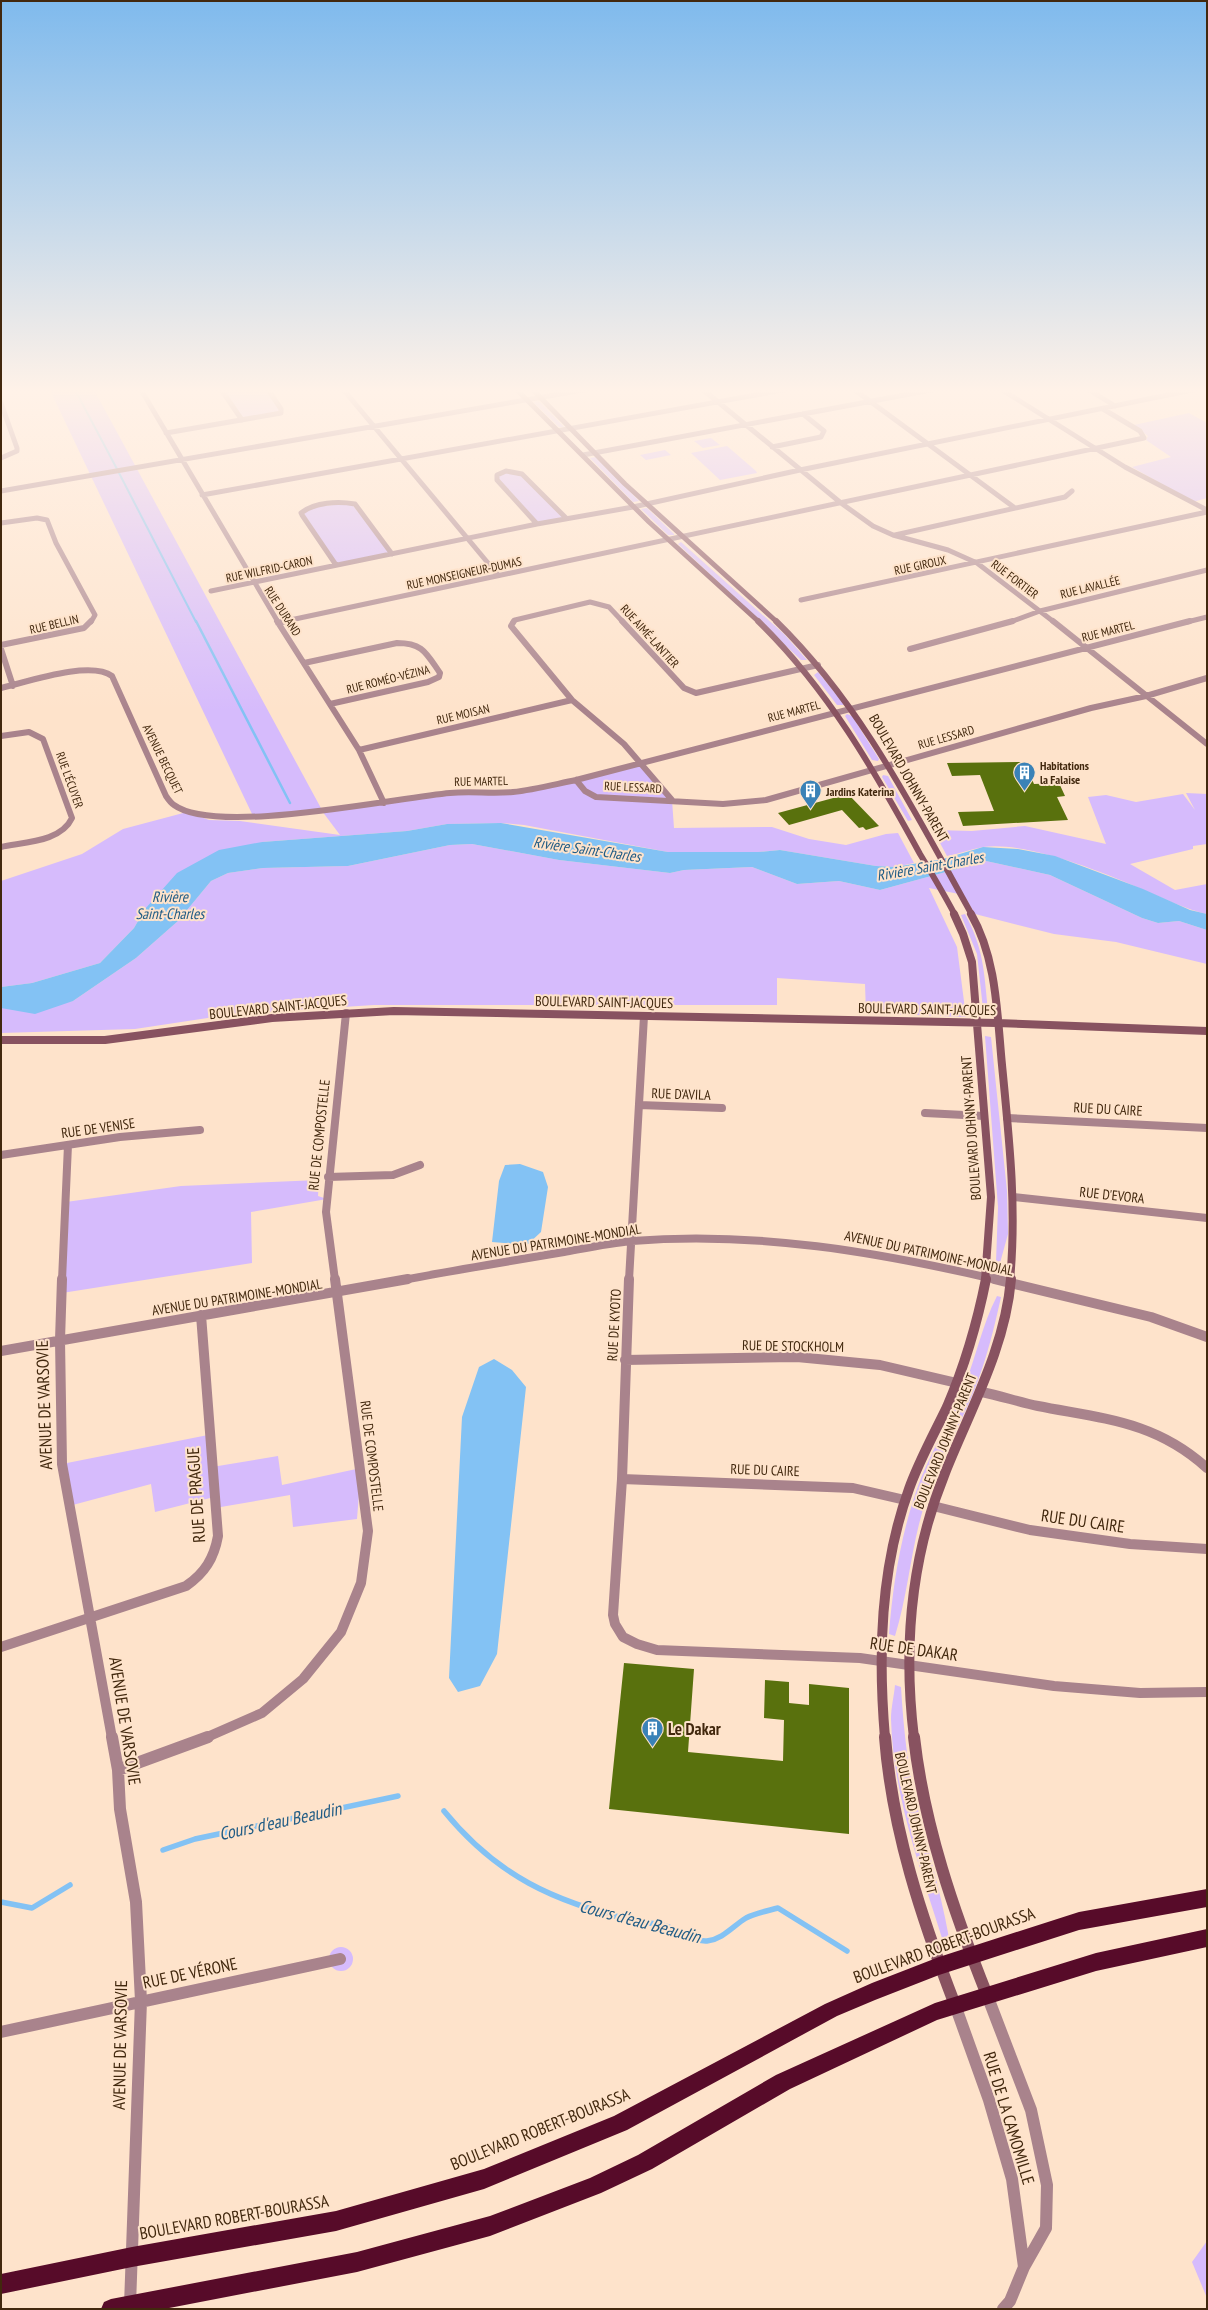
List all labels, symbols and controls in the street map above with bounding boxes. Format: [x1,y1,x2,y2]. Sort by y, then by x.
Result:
street label: RUE GIROUX [893,552,947,578]
street label: RUE WILFRID-CARON [224,553,314,585]
street label: RUE MONSEIGNEUR-DUMAS [405,553,523,593]
street label: RUE FORTIER [988,556,1042,602]
street label: RUE LAVALLÉE [1059,572,1121,602]
street label: RUE DURAND [261,583,305,639]
street label: RUE AIMÉ-LANTIER [618,601,683,671]
street label: RUE BELLIN [28,611,80,637]
street label: RUE MARTEL [1080,617,1136,645]
street label: RUE ROMÉO-VÉZINA [345,661,432,697]
street label: RUE MARTEL [766,697,822,725]
street label: RUE MOISAN [435,701,491,727]
street label: BOULEVARD JOHNNY-PARENT [865,711,953,846]
street label: AVENUE BECQUET [140,722,187,797]
street label: RUE LESSARD [916,722,976,752]
street label: RUE L'ÉCUYER [53,750,87,810]
place label: Habitations la Falaise [1040,758,1089,787]
building icon: Habitations la Falaise [1012,759,1038,792]
street label: RUE MARTEL [454,773,508,789]
street label: RUE LESSARD [604,778,662,796]
building icon: Jardins Katerina [797,778,823,811]
place label: Jardins Katerina [825,784,894,799]
water label: Rivière Saint-Charles [532,832,644,866]
water label: Rivière Saint-Charles [875,847,987,885]
water label: Rivière Saint-Charles [136,887,206,923]
street label: BOULEVARD SAINT-JACQUES [208,991,348,1023]
street label: BOULEVARD SAINT-JACQUES [535,992,673,1012]
street label: BOULEVARD SAINT-JACQUES [858,999,996,1019]
street label: BOULEVARD JOHNNY-PARENT [957,1054,985,1201]
street label: RUE DE COMPOSTELLE [304,1078,334,1192]
street label: RUE D'AVILA [651,1084,711,1104]
street label: RUE DU CAIRE [1073,1098,1143,1120]
street label: RUE DE VENISE [60,1114,136,1142]
street label: RUE D'EVORA [1079,1183,1146,1207]
street label: AVENUE DU PATRIMOINE-MONDIAL [469,1220,643,1264]
street label: AVENUE DU PATRIMOINE-MONDIAL [843,1226,1015,1280]
street label: AVENUE DU PATRIMOINE-MONDIAL [150,1275,324,1319]
street label: RUE DE KYOTO [603,1288,625,1362]
street label: RUE DE STOCKHOLM [742,1336,844,1356]
street label: AVENUE DE VARSOVIE [31,1340,57,1470]
street label: BOULEVARD JOHNNY-PARENT [909,1370,981,1512]
street label: RUE DE COMPOSTELLE [356,1399,388,1513]
street label: RUE DE PRAGUE [182,1447,210,1543]
street label: RUE DU CAIRE [730,1460,800,1480]
street label: RUE DU CAIRE [1040,1504,1126,1538]
street label: RUE DE DAKAR [869,1632,959,1666]
street label: AVENUE DE VARSOVIE [104,1655,146,1787]
building icon: Le Dakar [639,1716,665,1749]
place label: Le Dakar [668,1718,721,1740]
street label: BOULEVARD JOHNNY-PARENT [891,1750,941,1896]
water label: Cours d'eau Beaudin [217,1797,344,1845]
water label: Cours d'eau Beaudin [577,1894,704,1949]
street label: BOULEVARD ROBERT-BOURASSA [850,1902,1038,1988]
street label: RUE DE VÉRONE [141,1952,239,1994]
street label: AVENUE DE VARSOVIE [108,1980,132,2110]
street label: RUE DE LA CAMOMILLE [978,2049,1040,2187]
street label: BOULEVARD ROBERT-BOURASSA [447,2083,633,2175]
street label: BOULEVARD ROBERT-BOURASSA [138,2190,330,2244]

